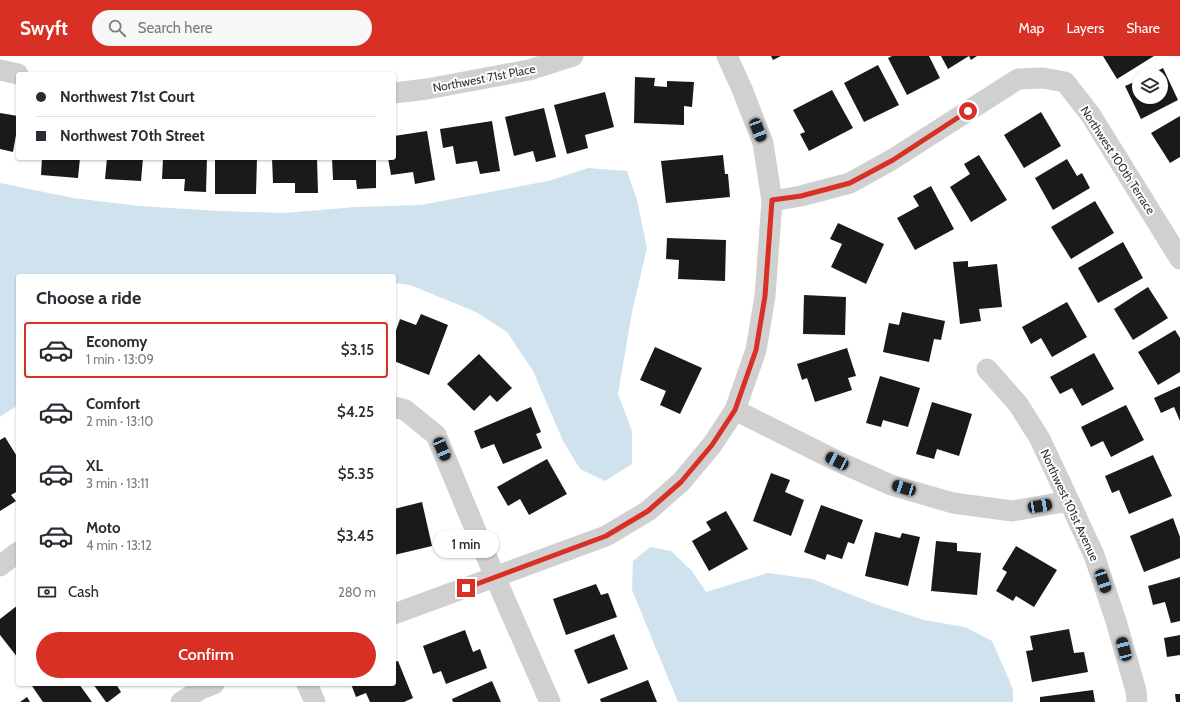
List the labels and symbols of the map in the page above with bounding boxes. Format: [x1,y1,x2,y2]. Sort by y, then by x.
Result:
street label: Northwest 71st Place [431,61,537,95]
route start [959,102,977,120]
street label: Northwest 100th Terrace [1077,103,1159,217]
car [748,117,768,143]
car [432,436,452,462]
street label: Northwest 101st Avenue [1038,447,1102,563]
car [824,450,850,472]
car [891,479,917,497]
car [1027,498,1053,514]
callout: 1 min [433,530,499,558]
car [1093,568,1113,594]
route end [457,579,475,597]
car [1115,636,1133,662]

